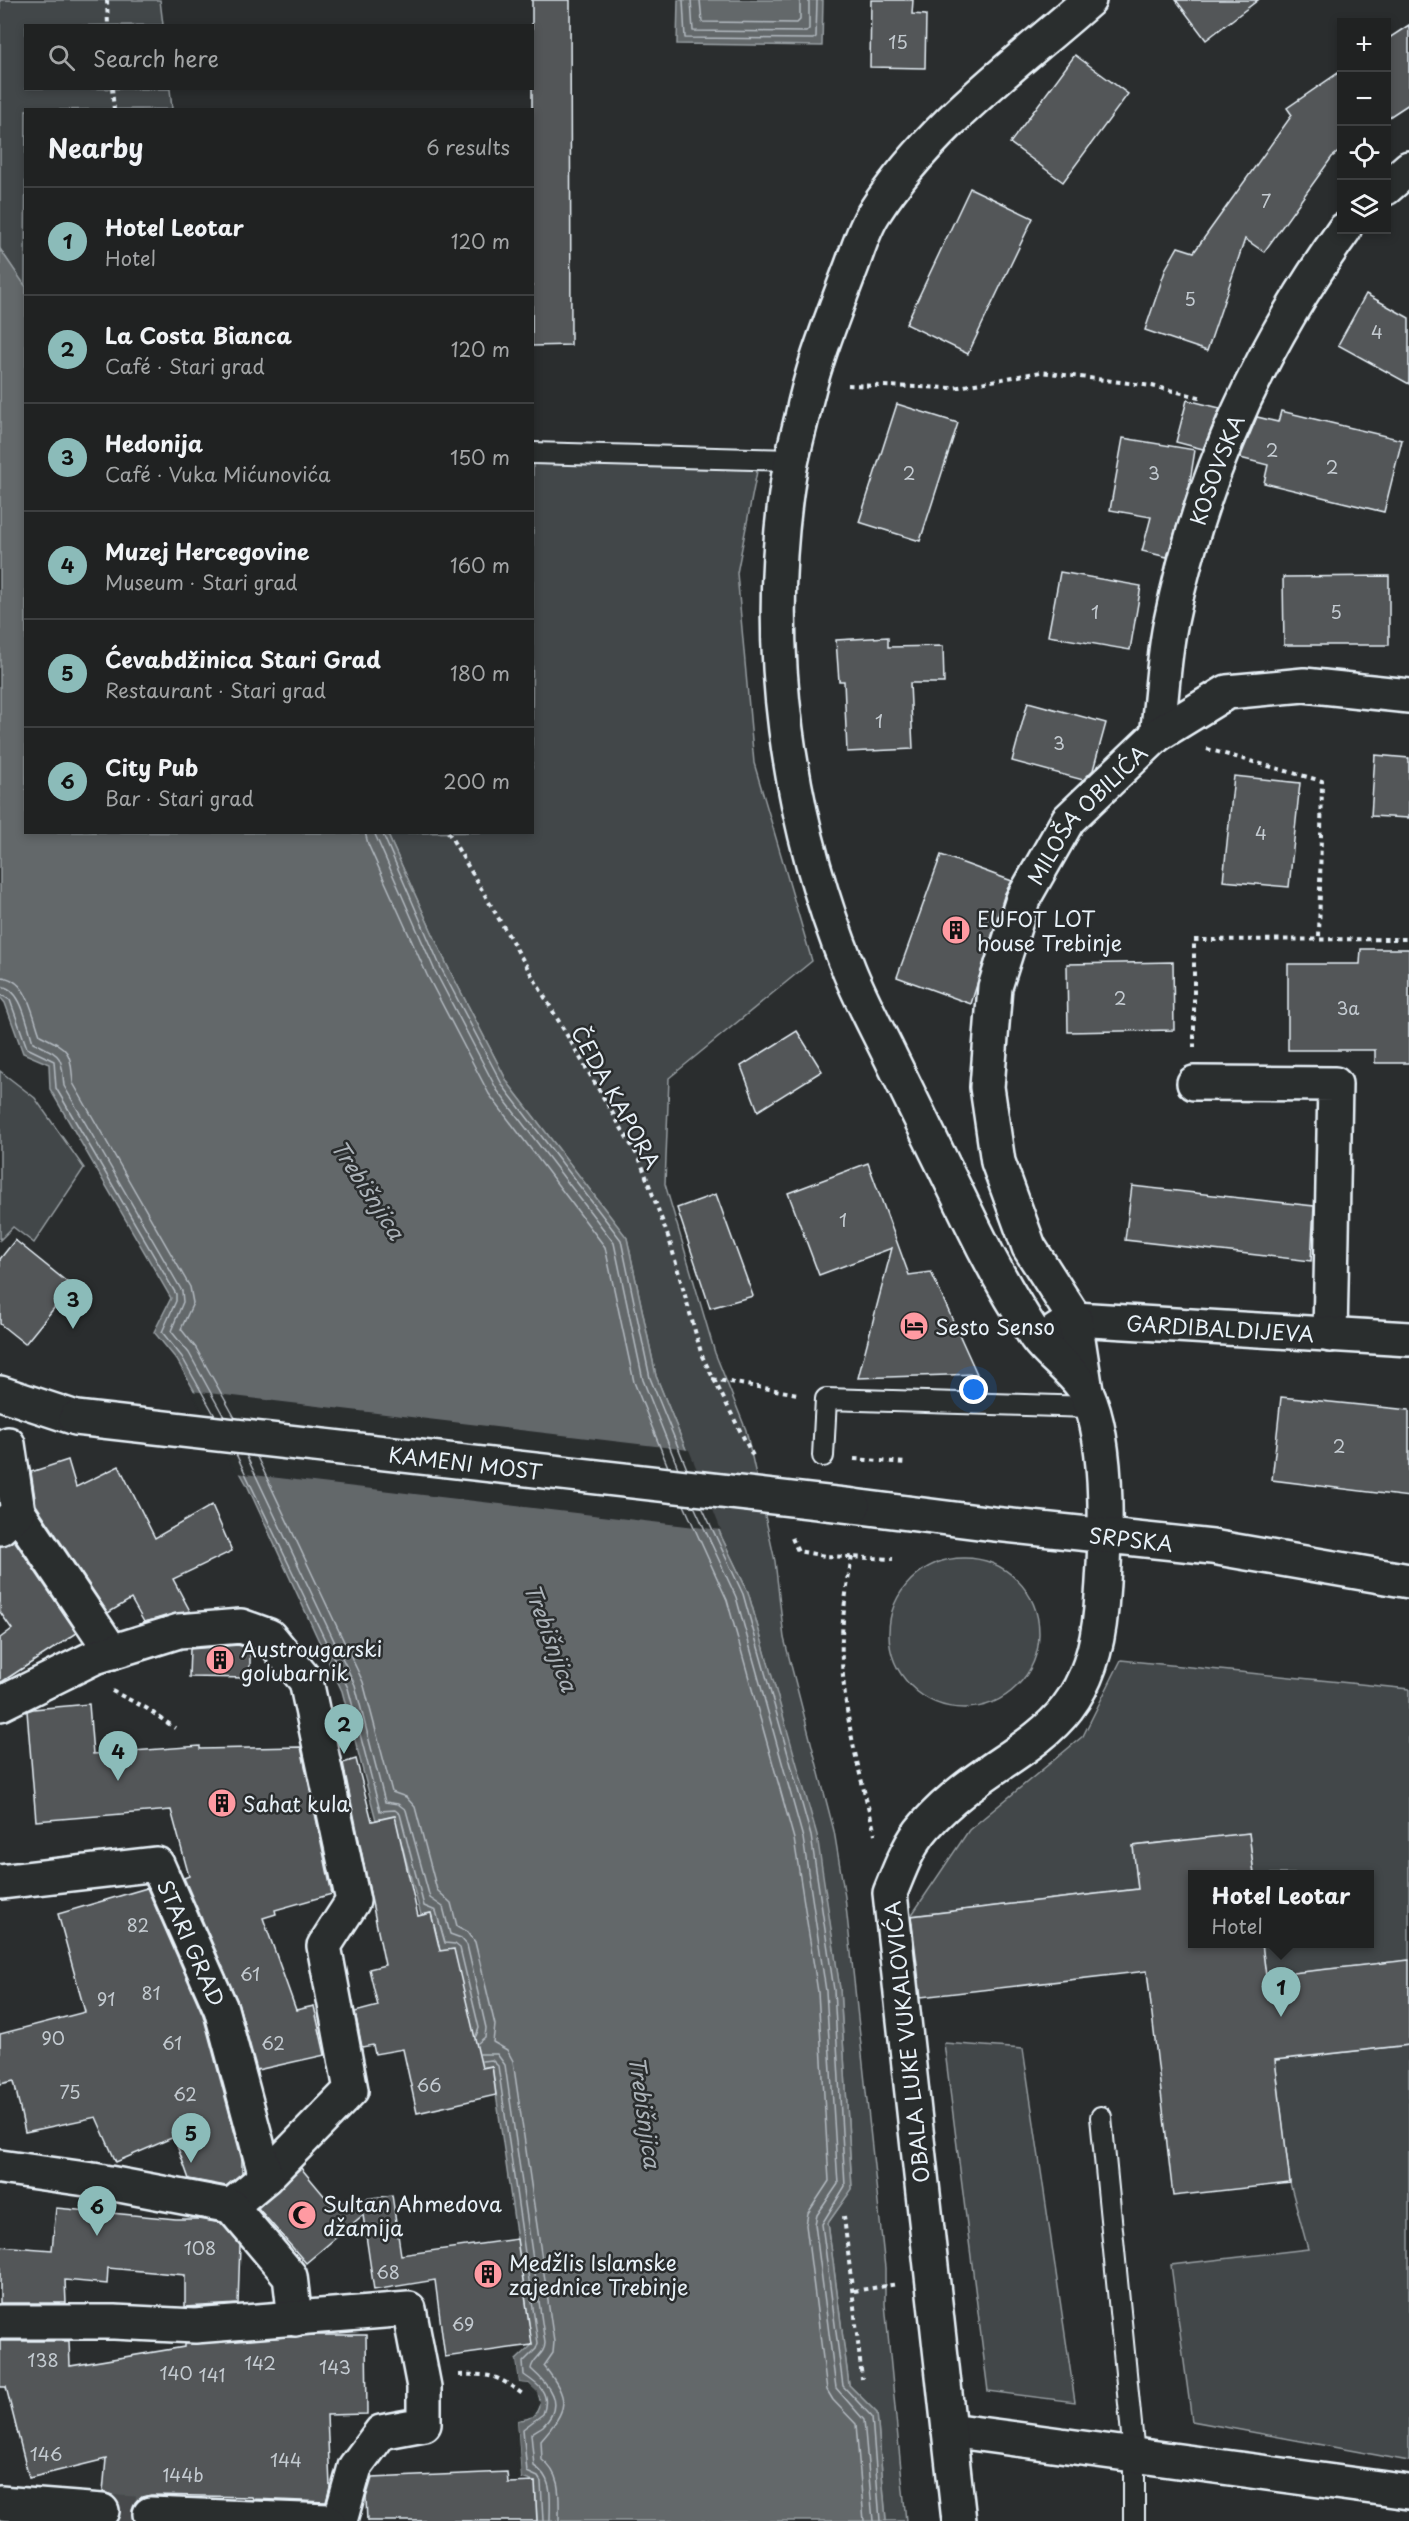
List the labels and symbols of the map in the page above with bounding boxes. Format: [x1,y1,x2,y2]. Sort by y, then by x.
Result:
house number: 15 [888,28,908,55]
house number: 7 [1261,187,1271,214]
house number: 5 [1184,285,1196,312]
house number: 4 [1371,318,1383,345]
street label: KOSOVSKA [1181,409,1252,529]
house number: 2 [1266,436,1278,463]
house number: 2 [1326,453,1338,480]
house number: 2 [903,459,915,486]
house number: 3 [1148,459,1160,486]
house number: 1 [1091,598,1099,625]
house number: 5 [1330,598,1342,625]
house number: 1 [875,707,883,734]
house number: 3 [1053,729,1065,756]
street label: MILOŠA OBILIĆA [1019,737,1154,890]
house number: 4 [1255,819,1267,846]
place label: EUFOT LOT house Trebinje [977,902,1122,958]
building icon: EUFOT LOT house Trebinje [940,914,972,946]
house number: 2 [1114,984,1126,1011]
house number: 3a [1336,994,1360,1021]
street label: ČEDA KAPORA [564,1019,670,1175]
water label: Trebišnjica [324,1133,414,1246]
house number: 1 [839,1206,847,1233]
pin: 3 [54,1280,92,1329]
street label: GARDIBALDIJEVA [1125,1306,1315,1349]
hotel icon: Sesto Senso [898,1310,930,1342]
place label: Sesto Senso [935,1310,1055,1342]
your location [959,1375,988,1404]
house number: 2 [1333,1432,1345,1459]
street label: KAMENI MOST [387,1438,545,1487]
street label: SRPSKA [1087,1518,1175,1559]
water label: Trebišnjica [517,1578,587,1697]
place label: Austrougarski golubarnik [241,1632,382,1688]
building icon: Austrougarski golubarnik [204,1644,236,1676]
pin: 2 [324,1704,364,1754]
pin: 4 [98,1732,138,1781]
building icon: Sahat kula [206,1787,238,1819]
place label: Sahat kula [243,1787,349,1819]
street label: STARI GRAD [150,1874,234,2011]
street label: OBALA LUKE VUKALOVIĆA [875,1899,937,2185]
house number: 82 [127,1911,149,1938]
house number: 61 [240,1960,260,1987]
pin: 1 [1262,1968,1300,2017]
house number: 81 [141,1979,161,2006]
house number: 91 [97,1985,115,2012]
house number: 90 [41,2024,65,2051]
house number: 61 [162,2029,182,2056]
house number: 62 [261,2029,285,2056]
water label: Trebišnjica [622,2054,670,2171]
house number: 66 [417,2071,441,2098]
house number: 75 [60,2078,81,2105]
house number: 62 [173,2080,197,2107]
pin: 5 [172,2114,210,2163]
pin: 6 [78,2186,116,2236]
place label: Sultan Ahmedova džamija [323,2187,502,2243]
mosque icon: Sultan Ahmedova džamija [286,2199,318,2231]
house number: 108 [184,2234,216,2261]
place label: Medžlis Islamske zajednice Trebinje [509,2246,688,2302]
house number: 68 [376,2258,400,2285]
building icon: Medžlis Islamske zajednice Trebinje [472,2258,504,2290]
house number: 69 [452,2310,474,2337]
house number: 138 [27,2346,59,2373]
house number: 142 [244,2349,276,2376]
house number: 143 [319,2353,351,2380]
house number: 140 [159,2359,193,2386]
house number: 141 [199,2361,225,2388]
house number: 146 [30,2440,62,2467]
house number: 144 [270,2446,302,2473]
house number: 144b [162,2461,204,2488]

